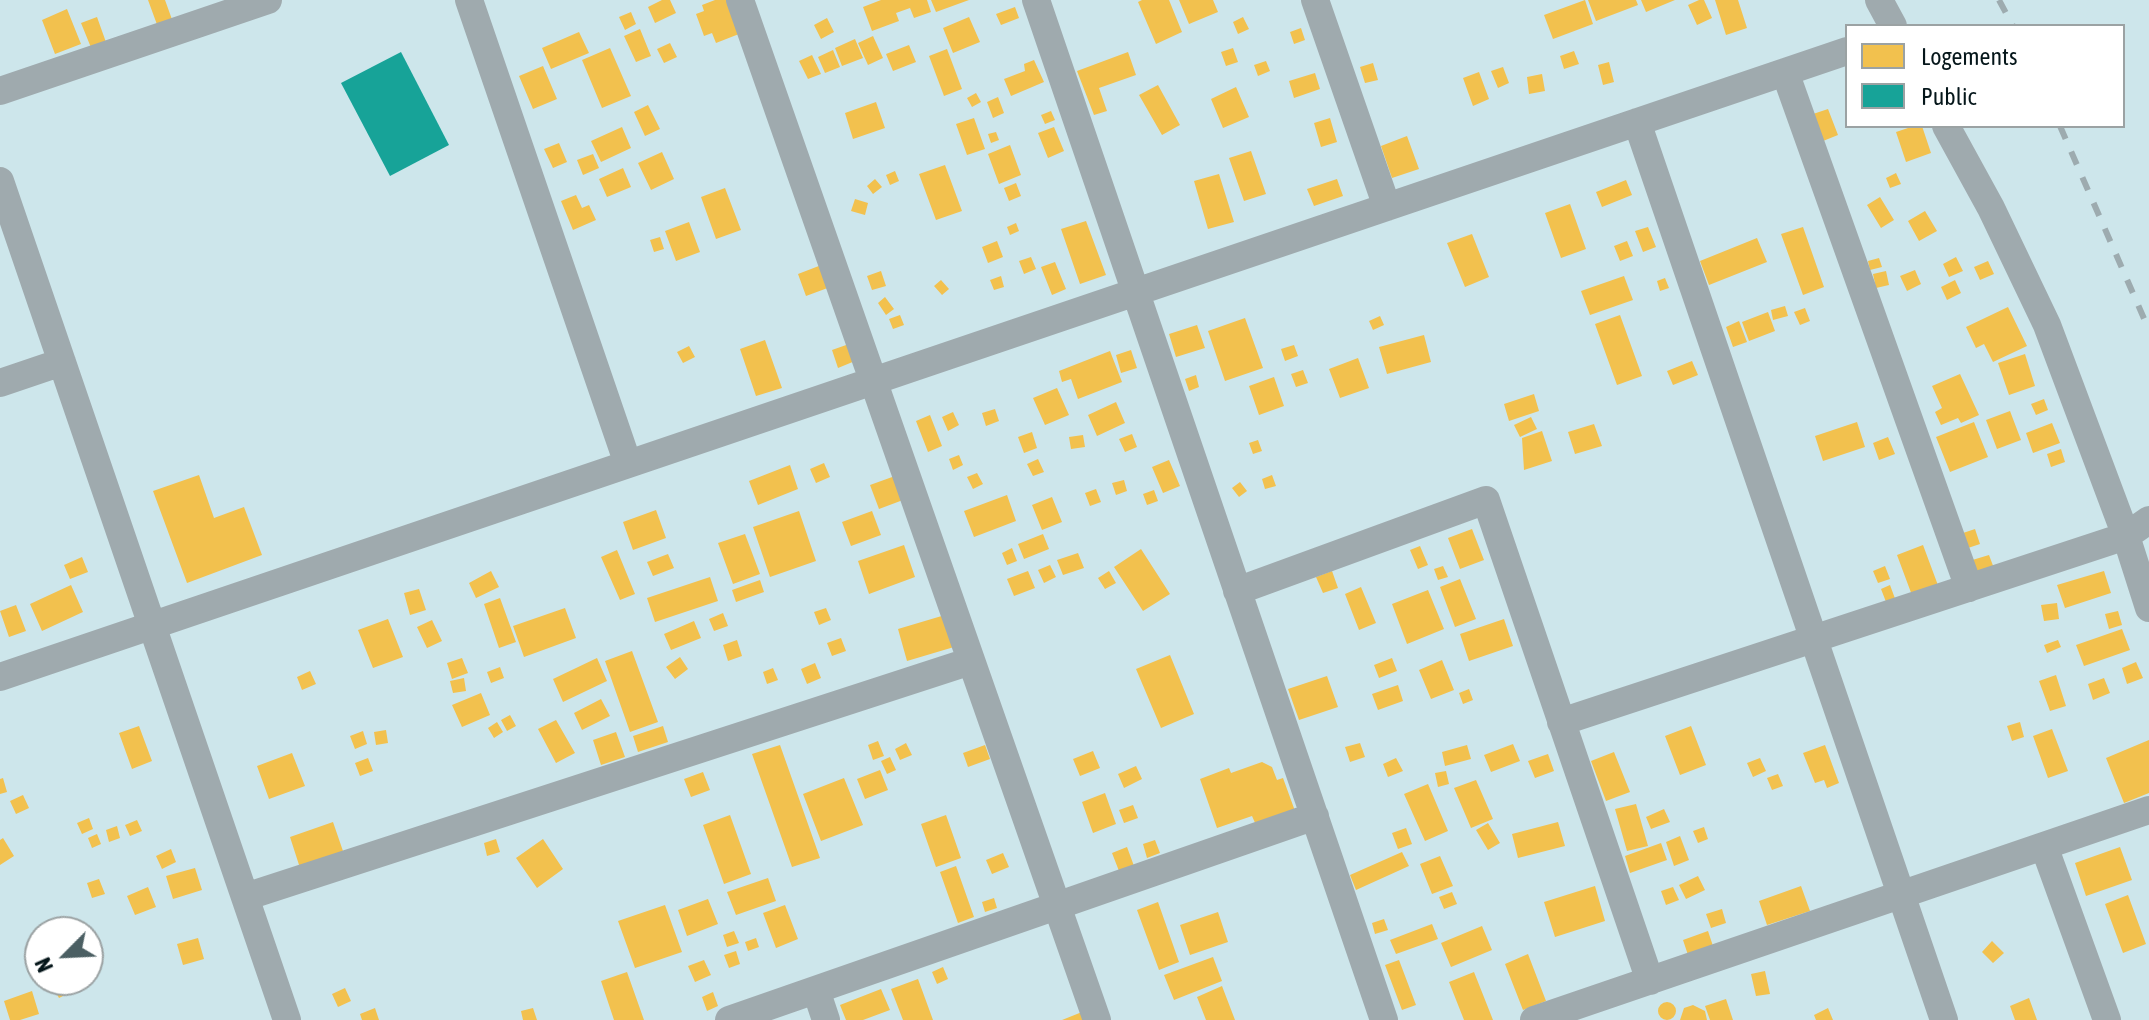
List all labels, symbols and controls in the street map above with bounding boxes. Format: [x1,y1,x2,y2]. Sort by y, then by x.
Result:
legend [1845,24,2125,128]
text: Logements [1921,43,2018,70]
text: Public [1921,83,1977,110]
north arrow [24,916,104,996]
text: N [29,954,58,976]

